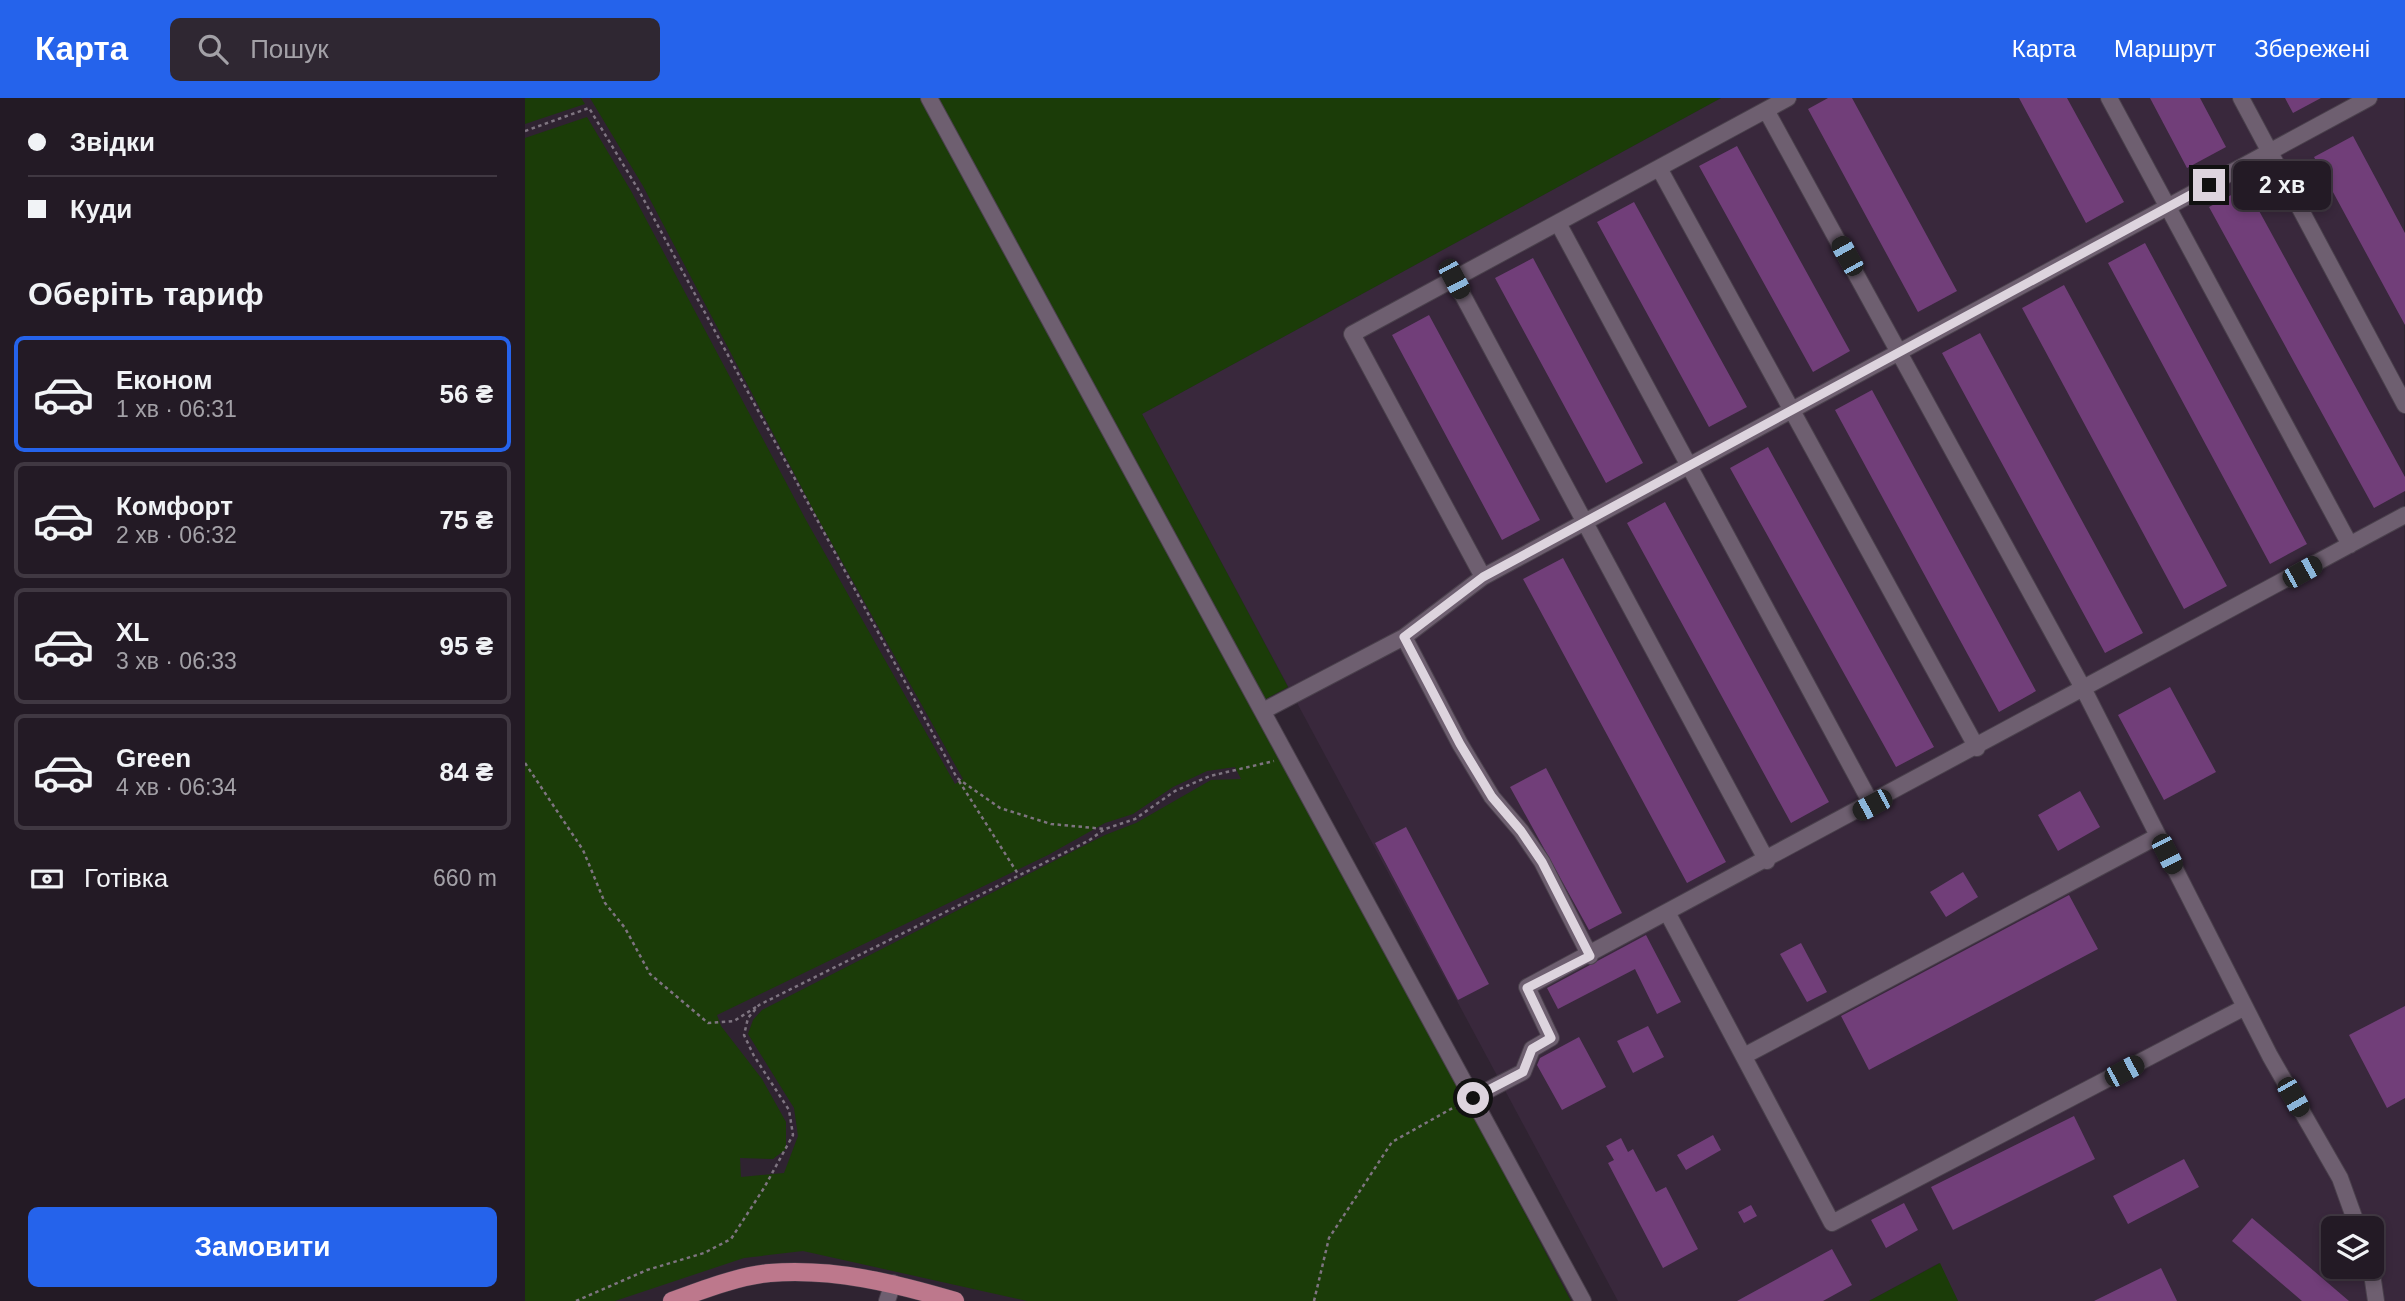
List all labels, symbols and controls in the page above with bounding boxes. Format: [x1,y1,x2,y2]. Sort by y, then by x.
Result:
search box [170,18,660,81]
text: Карта [35,30,128,67]
icon: search [194,30,232,68]
text: Пошук [250,34,329,64]
text: Карта [2012,35,2076,62]
text: Маршрут [2114,35,2216,62]
text: Збережені [2254,35,2370,62]
text: Звідки [70,127,155,157]
callout: 2 хв [2233,160,2331,210]
route end [2193,169,2225,201]
text: 2 хв [2259,172,2305,198]
text: Куди [70,194,132,224]
car [1828,233,1867,279]
car [1435,256,1474,302]
text: Оберіть тариф [28,276,264,312]
icon: car [32,363,95,426]
text: Економ [116,365,212,395]
text: 56 ₴ [440,379,493,409]
text: 1 хв · 06:31 [116,396,237,422]
icon: car [32,489,95,552]
text: Комфорт [116,491,233,521]
text: 75 ₴ [440,505,493,535]
text: 2 хв · 06:32 [116,522,237,548]
car [2279,553,2326,591]
icon: car [32,615,95,678]
text: XL [116,617,149,647]
text: 95 ₴ [440,631,493,661]
text: 3 хв · 06:33 [116,648,237,674]
icon: car [32,741,95,804]
text: Green [116,743,191,773]
text: 84 ₴ [440,757,493,787]
text: 4 хв · 06:34 [116,774,237,800]
car [1849,786,1896,824]
car [2149,831,2186,877]
icon: cash [28,860,66,898]
text: Готівка [84,863,168,893]
text: 660 m [433,865,497,891]
car [2101,1052,2148,1090]
car [2274,1074,2313,1120]
route start [1457,1082,1489,1114]
button: Замовити [28,1207,497,1287]
map controls [2321,1216,2384,1279]
button: layers [2321,1216,2384,1279]

